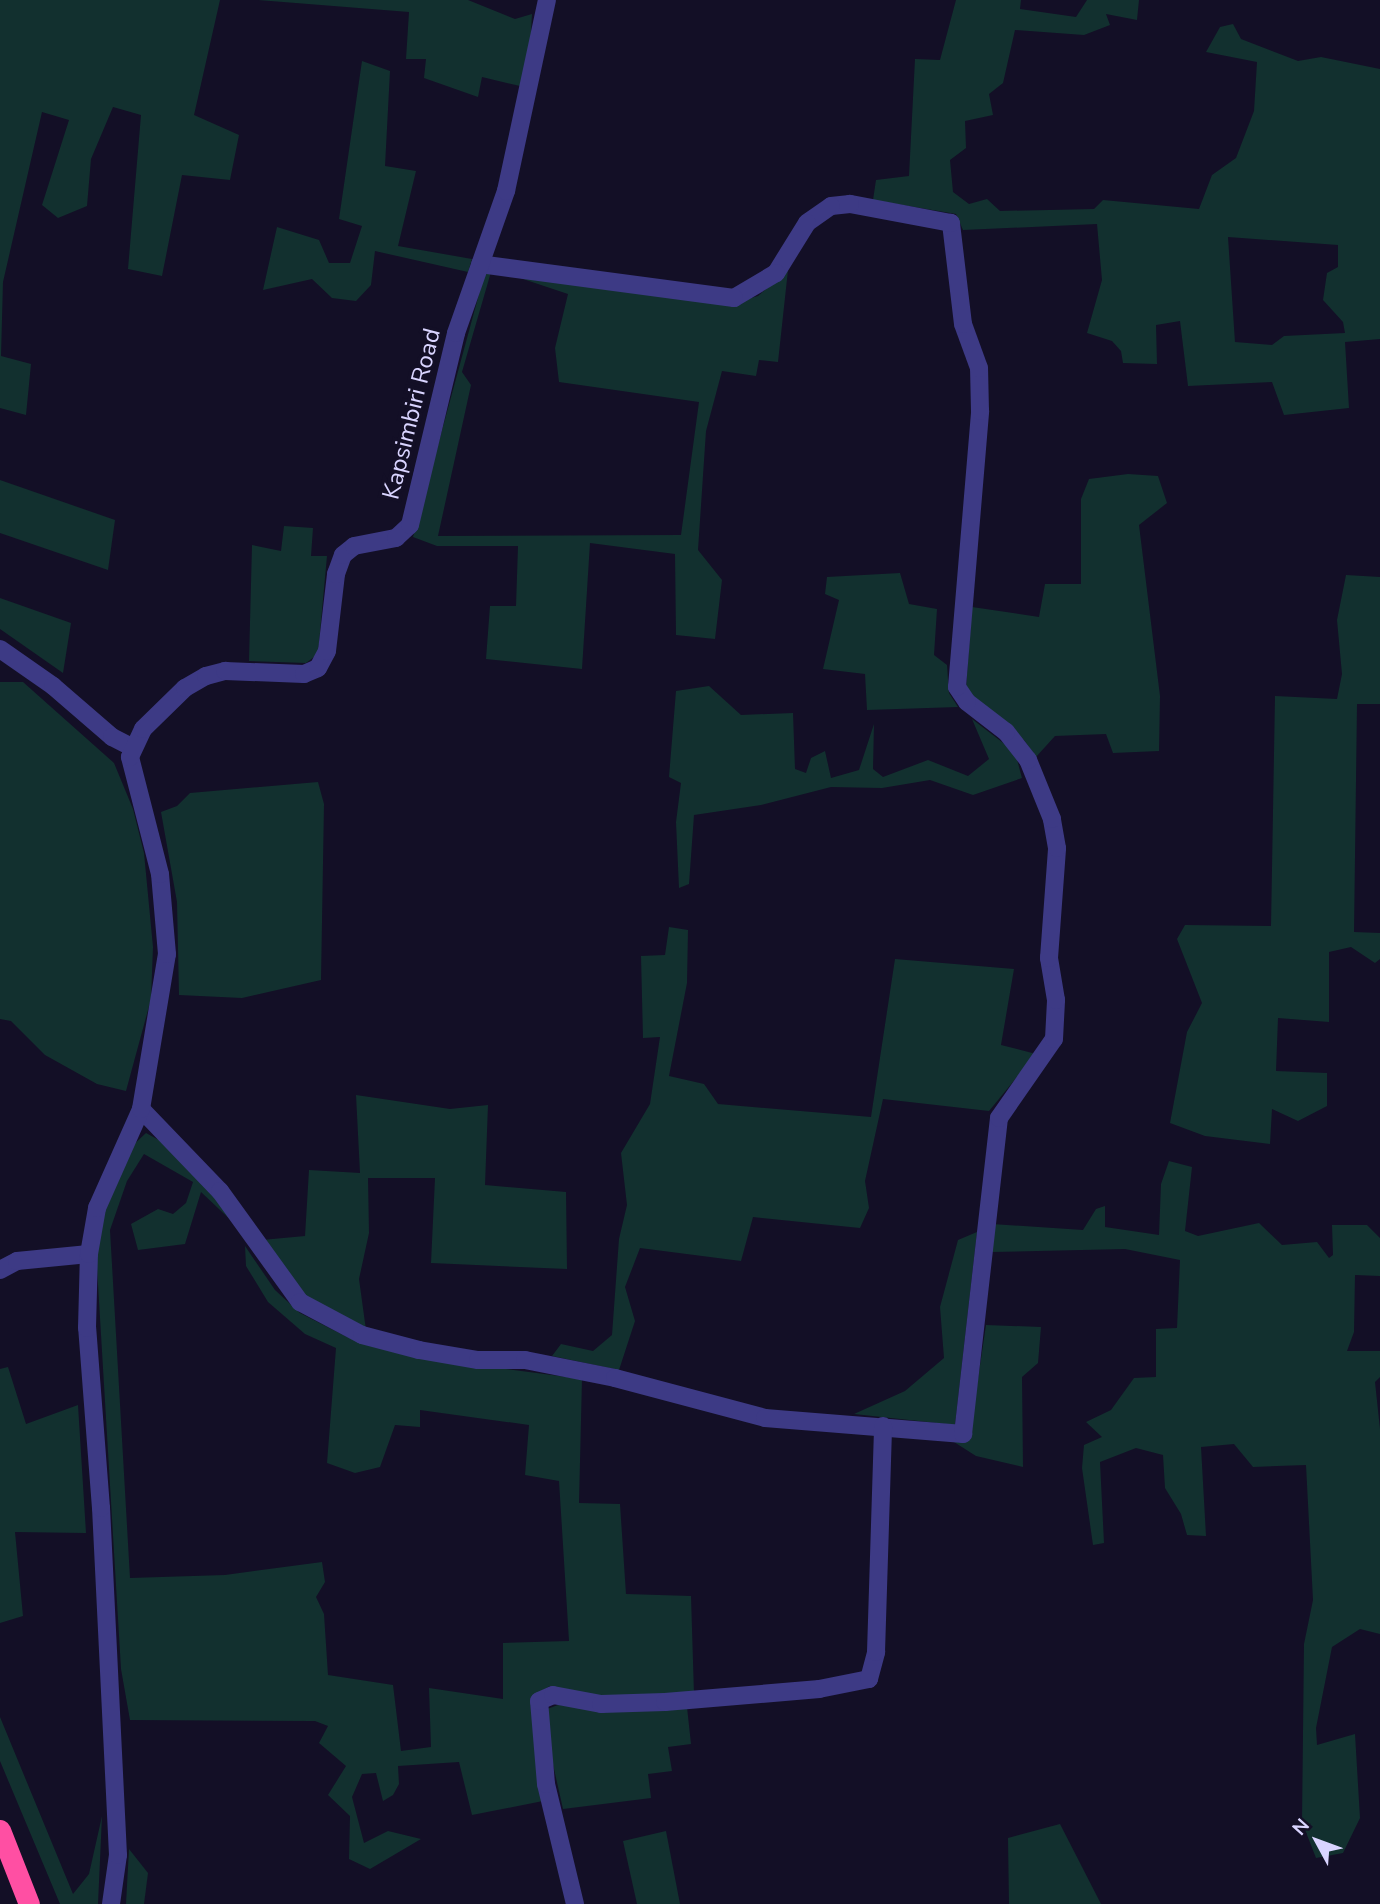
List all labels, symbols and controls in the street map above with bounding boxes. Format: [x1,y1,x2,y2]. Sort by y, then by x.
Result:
street label: Kapsimbiri Road [377,326,447,502]
north arrow [1282,1806,1352,1876]
text: N [1287,1813,1316,1841]

